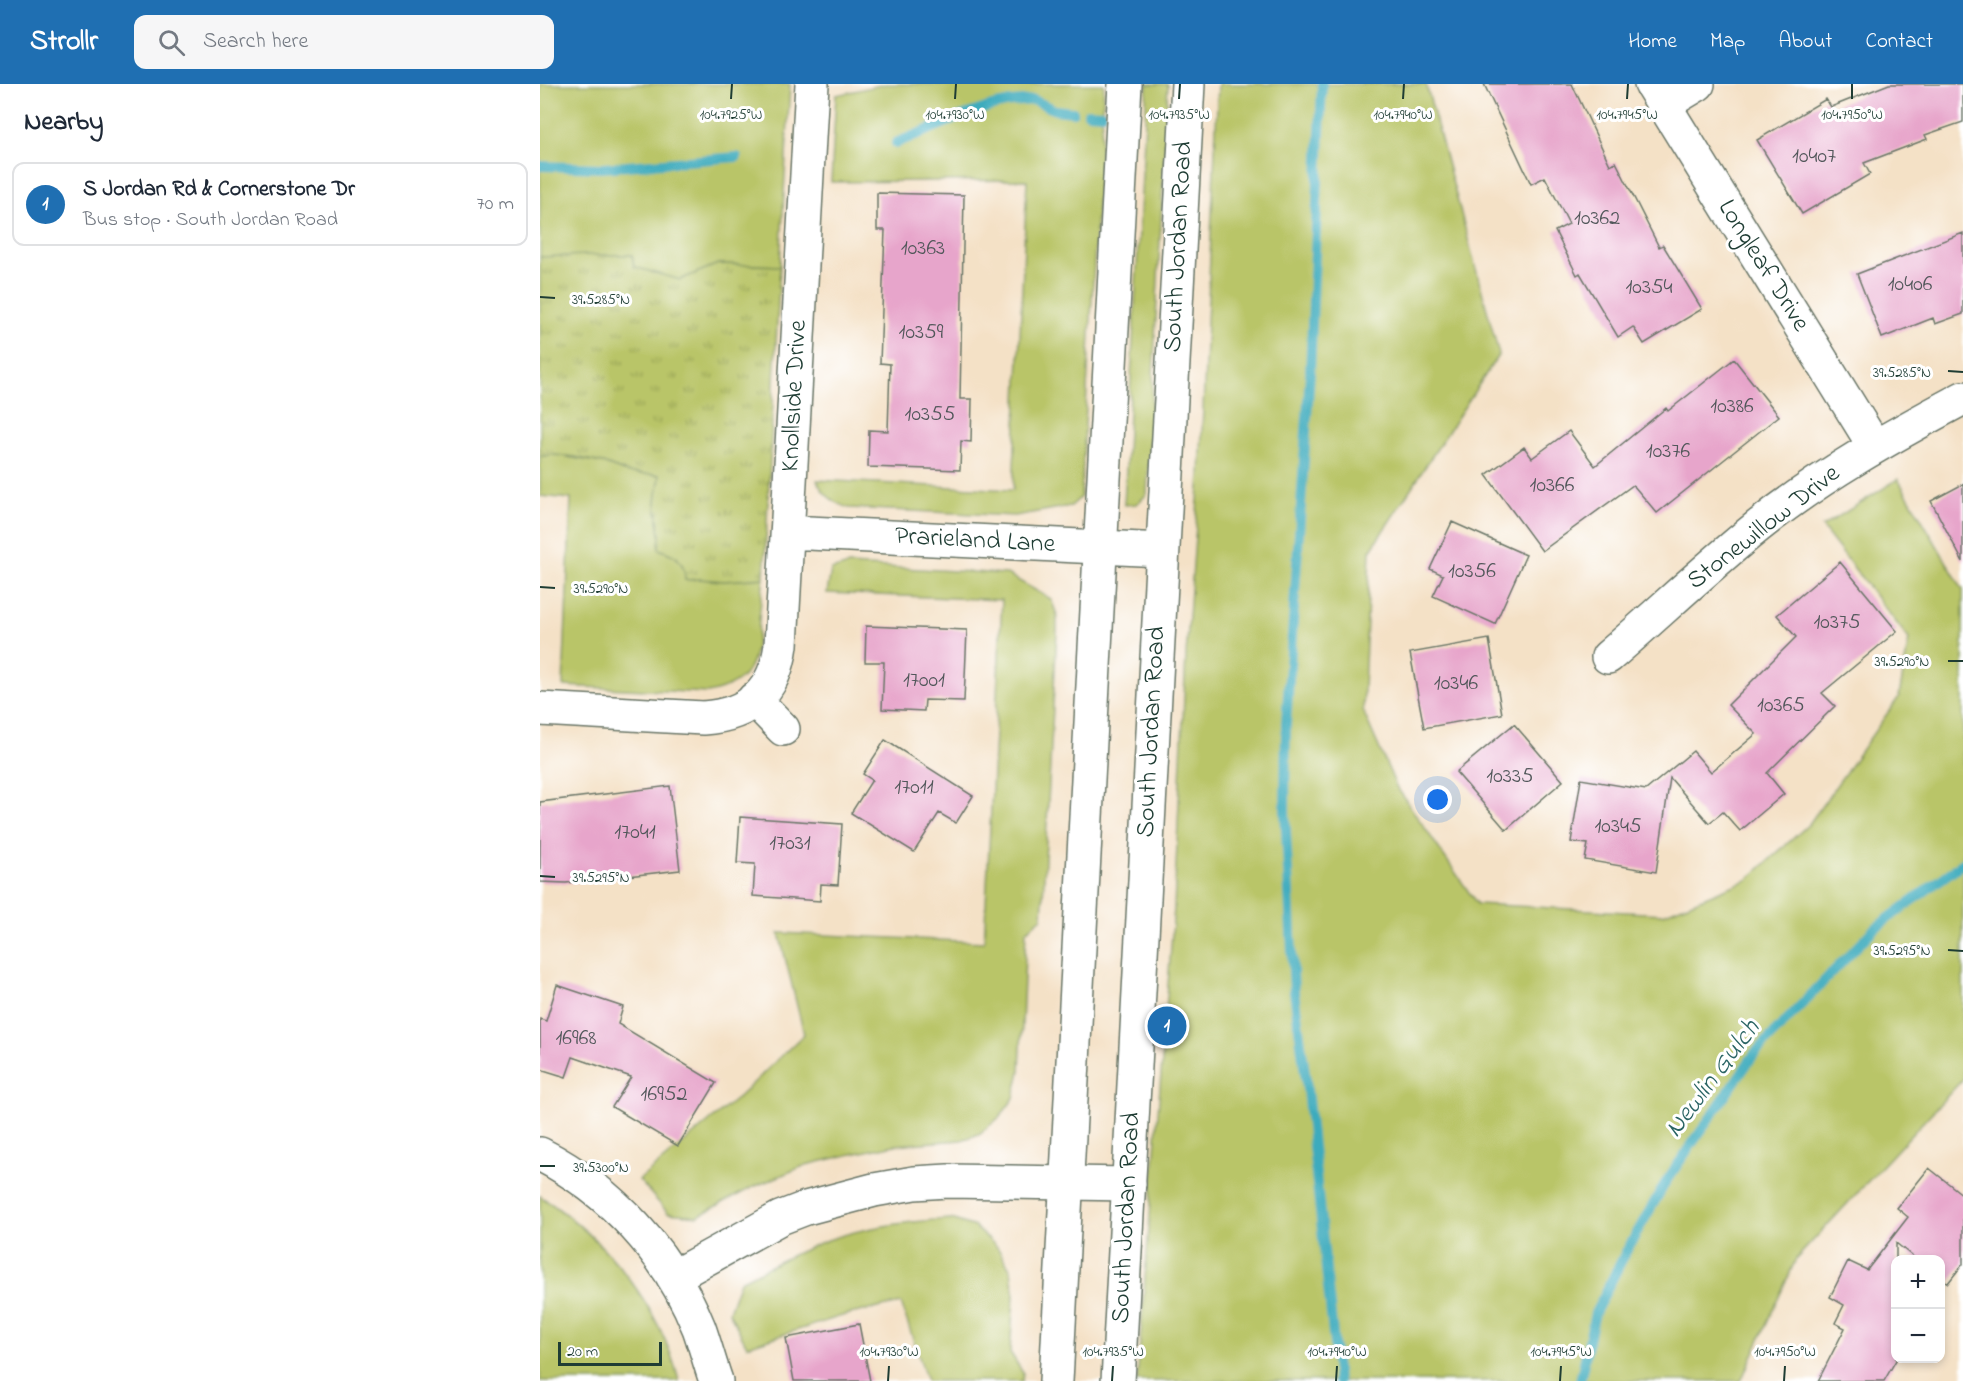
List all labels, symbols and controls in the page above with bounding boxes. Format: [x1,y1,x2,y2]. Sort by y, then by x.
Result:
search box [134,15,554,69]
text: Strollr [30,22,98,63]
icon: search [155,26,188,59]
text: Search here [203,26,308,58]
text: Home [1628,27,1677,57]
text: Map [1710,27,1745,57]
text: About [1778,27,1832,57]
text: Contact [1865,27,1933,57]
text: Nearby [24,104,103,142]
text: 104.7925°W [700,104,762,126]
text: 104.7930°W [925,104,985,126]
text: 104.7935°W [1148,104,1210,126]
text: 104.7940°W [1373,104,1433,126]
text: 104.7945°W [1596,104,1658,126]
text: 104.7950°W [1821,104,1883,126]
street label: South Jordan Road [1154,140,1204,354]
house number: 10407 [1792,141,1836,173]
text: S Jordan Rd & Cornerstone Dr [83,174,355,206]
text: 1 [42,190,49,219]
text: 70 m [477,190,514,219]
street label: Longleaf Drive [1707,193,1819,340]
house number: 10362 [1574,203,1620,235]
text: Bus stop · South Jordan Road [83,206,338,235]
house number: 10363 [901,233,945,265]
house number: 10406 [1888,269,1933,301]
house number: 10354 [1625,272,1673,304]
text: 39.5285°N [572,289,630,311]
house number: 10359 [899,317,944,349]
street label: Knollside Drive [772,319,818,473]
text: 39.5285°N [1873,362,1931,384]
house number: 10386 [1710,391,1754,423]
house number: 10355 [905,399,955,431]
house number: 10376 [1646,436,1690,468]
street label: Stonewillow Drive [1679,456,1849,600]
house number: 10366 [1530,470,1575,502]
street label: Prarieland Lane [894,518,1056,564]
house number: 10356 [1448,556,1496,588]
text: 39.5290°N [574,578,628,600]
house number: 10375 [1813,607,1861,639]
street label: South Jordan Road [1127,625,1177,839]
text: 39.5290°N [1875,651,1929,673]
house number: 17001 [903,665,945,697]
house number: 10346 [1434,668,1478,700]
house number: 10365 [1757,690,1805,722]
house number: 10335 [1486,761,1534,793]
house number: 17011 [894,772,934,804]
your location [1423,785,1452,814]
house number: 10345 [1594,811,1642,843]
house number: 17041 [614,817,656,849]
house number: 17031 [769,828,811,860]
text: 39.5295°N [572,867,630,889]
text: 39.5295°N [1873,940,1931,962]
pin: 1 [1148,1004,1186,1048]
water label: Newlin Gulch [1656,1011,1771,1146]
house number: 16968 [555,1023,597,1055]
house number: 16952 [641,1079,687,1111]
street label: South Jordan Road [1102,1111,1152,1325]
text: 39.5300°N [573,1157,629,1179]
map controls [1891,1255,1945,1363]
button: + [1891,1255,1945,1309]
button: − [1891,1309,1945,1363]
scale bar [558,1339,662,1366]
text: 20 m [567,1340,598,1364]
text: 104.7930°W [859,1341,919,1363]
text: 104.7935°W [1082,1341,1144,1363]
text: 104.7940°W [1307,1341,1367,1363]
text: 104.7945°W [1530,1341,1592,1363]
text: 104.7950°W [1754,1341,1816,1363]

